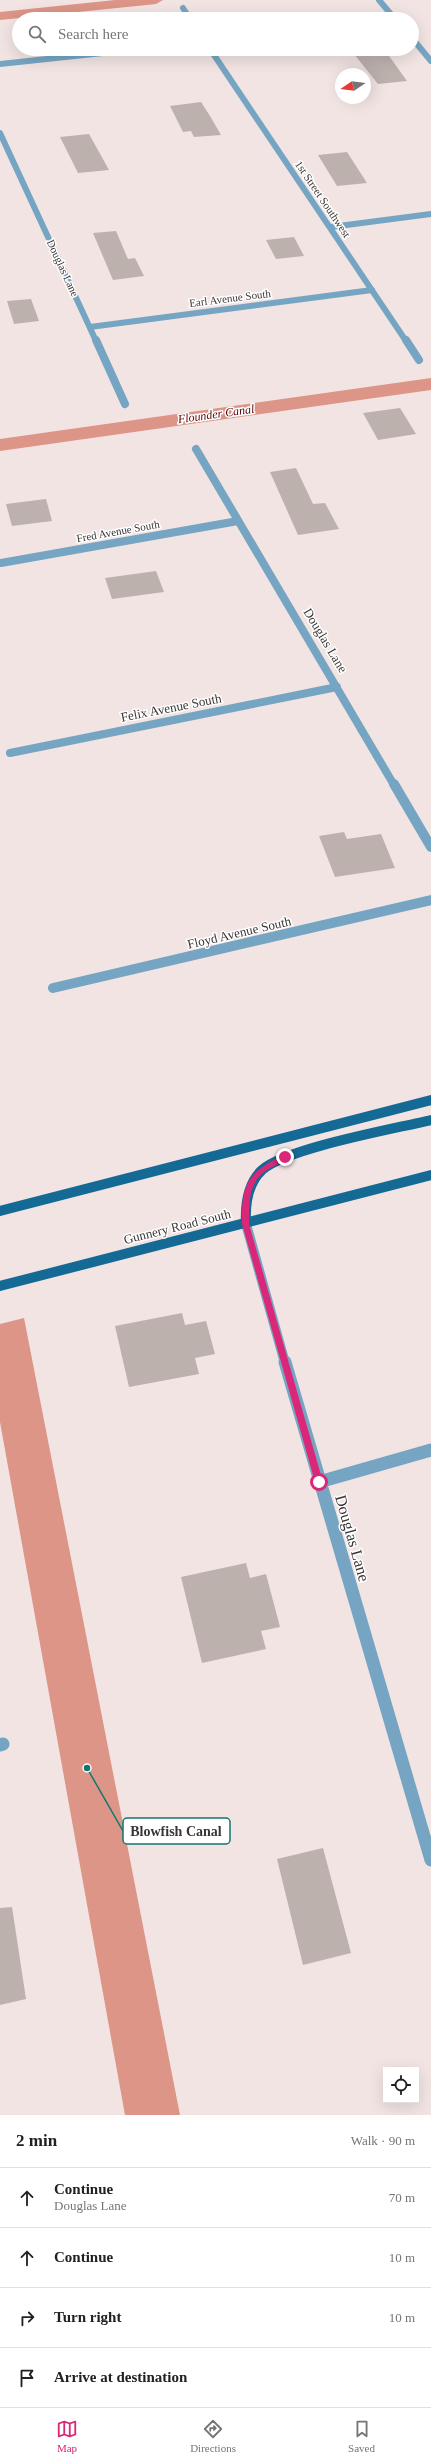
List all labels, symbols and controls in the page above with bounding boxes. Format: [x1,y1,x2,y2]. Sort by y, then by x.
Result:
search box [12,12,419,56]
icon: search [26,23,48,45]
text: Search here [58,26,128,42]
north arrow [335,68,371,104]
street label: 1st Street Southwest [293,158,353,240]
street label: Douglas Lane [45,238,81,298]
street label: Earl Avenue South [188,287,272,309]
water label: Flounder Canal [176,402,256,426]
street label: Fred Avenue South [76,518,161,544]
street label: Douglas Lane [300,605,351,675]
street label: Felix Avenue South [119,690,223,725]
street label: Floyd Avenue South [186,913,293,952]
route end [276,1148,294,1166]
street label: Gunnery Road South [122,1206,233,1247]
route start [310,1473,328,1491]
street label: Douglas Lane [331,1493,373,1584]
callout: Blowfish Canal [123,1818,230,1844]
text: Blowfish Canal [130,1824,222,1839]
map controls [383,2067,419,2103]
button: locate [383,2067,419,2103]
text: 2 min [16,2131,57,2150]
text: Walk · 90 m [351,2133,415,2148]
text: Continue [54,2181,113,2197]
icon: ahead [16,2187,38,2209]
text: 70 m [389,2190,415,2205]
text: Douglas Lane [54,2198,127,2213]
icon: ahead [16,2247,38,2269]
text: Continue [54,2249,113,2265]
text: 10 m [389,2250,415,2265]
icon: right [16,2307,38,2329]
text: Turn right [54,2309,121,2325]
text: 10 m [389,2310,415,2325]
icon: arrive [16,2367,38,2389]
text: Arrive at destination [54,2369,187,2385]
tab: Map [56,2418,78,2454]
tab: Directions [190,2418,236,2454]
tab: Saved [348,2418,375,2454]

